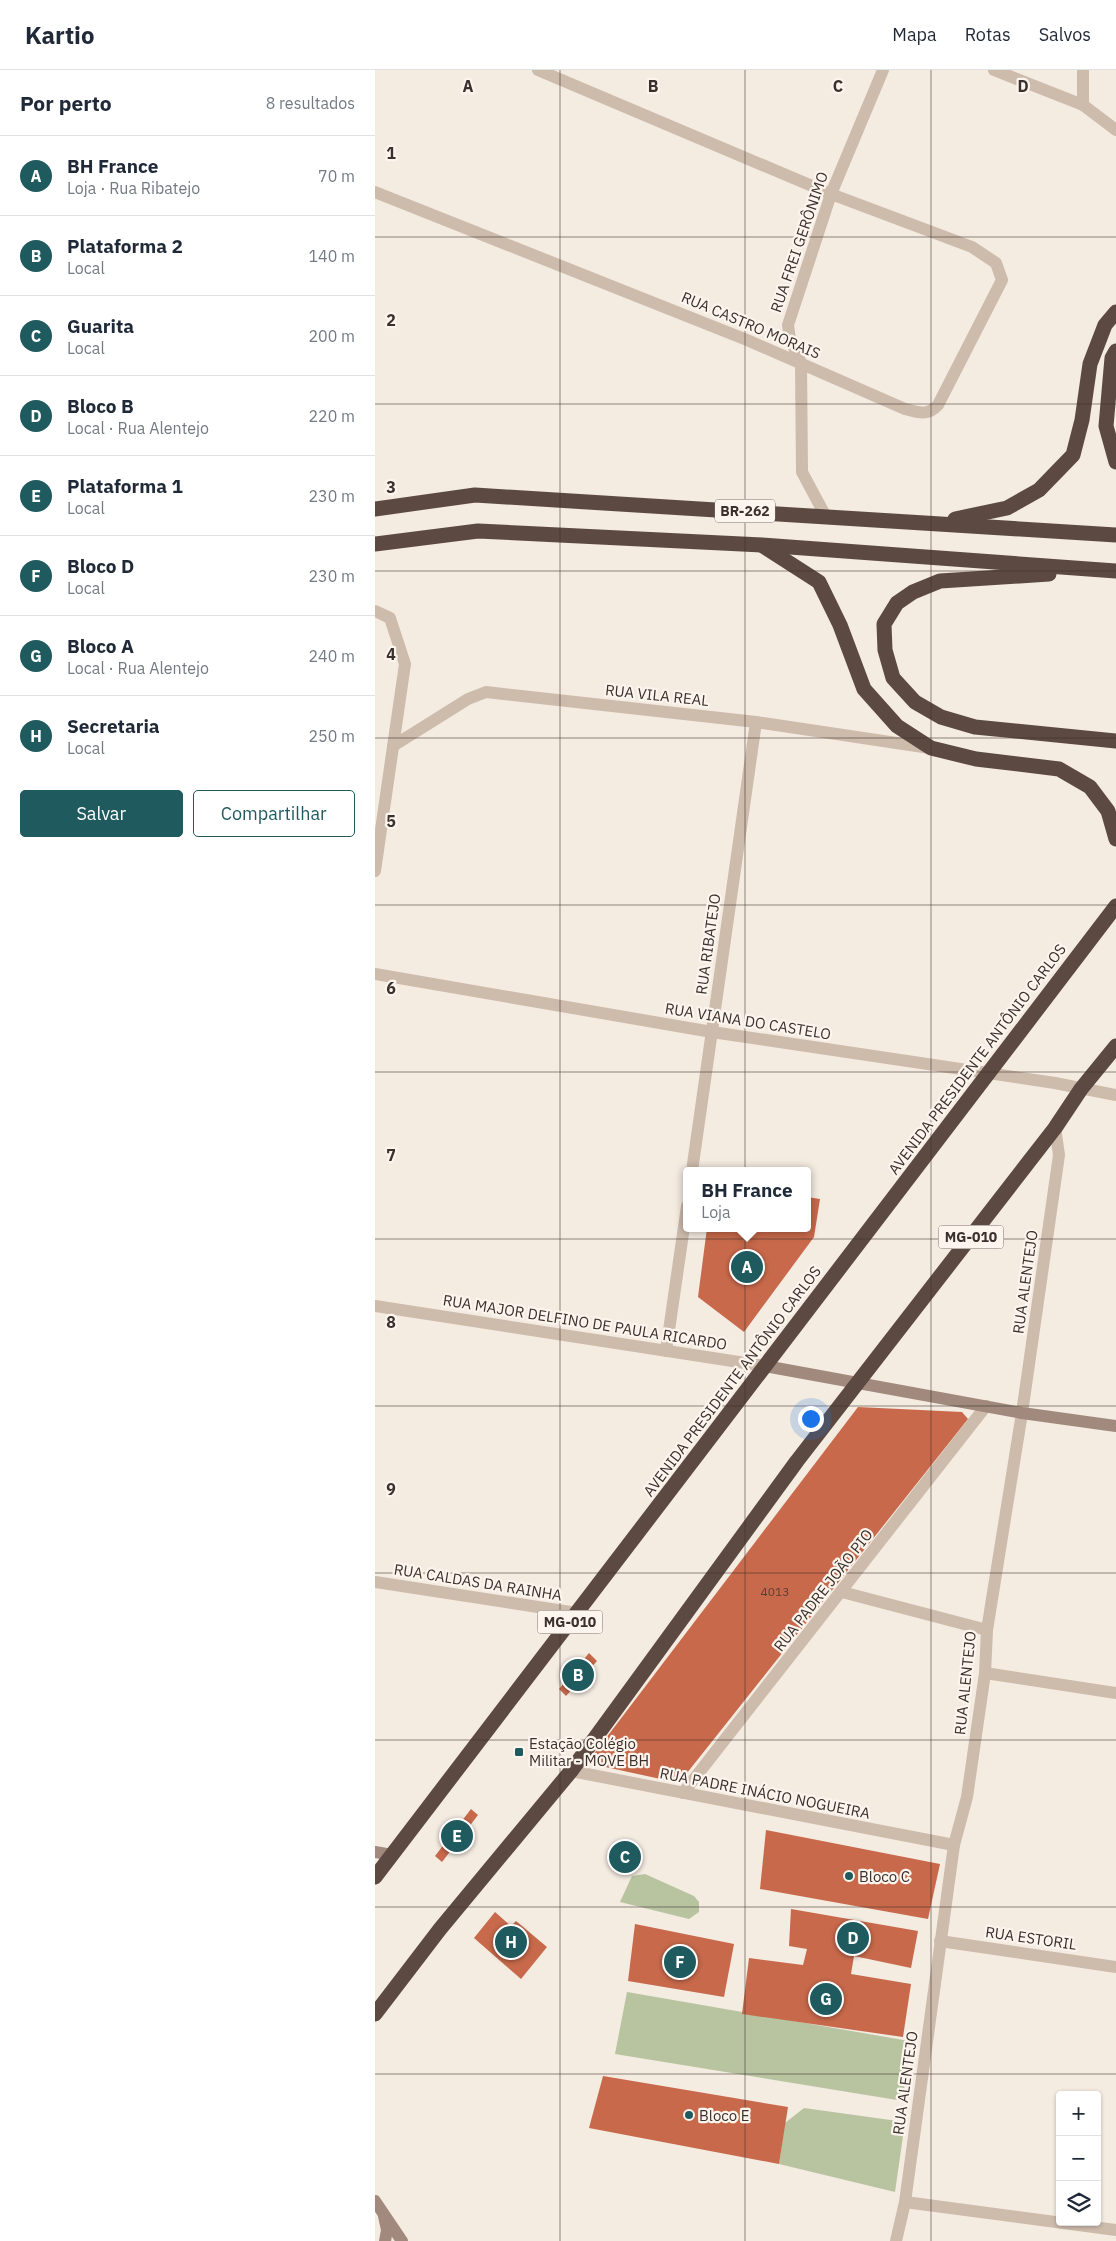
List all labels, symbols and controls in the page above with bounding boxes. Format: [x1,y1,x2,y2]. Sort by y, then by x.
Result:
text: Kartio [25,19,95,51]
text: Mapa [892,23,937,46]
text: Rotas [965,23,1011,46]
text: Salvos [1039,23,1091,46]
text: A [463,76,474,96]
text: B [648,76,659,96]
text: C [833,76,843,96]
text: D [1017,76,1029,96]
text: Por perto [20,89,112,117]
text: 8 resultados [266,93,355,113]
text: 1 [386,143,396,163]
text: BH France [67,154,158,178]
text: A [31,166,41,186]
text: 70 m [318,166,355,186]
street label: RUA FREI GERÔNIMO [766,169,832,315]
text: Loja · Rua Ribatejo [67,178,200,198]
text: Plataforma 2 [67,234,183,258]
text: B [31,246,41,266]
text: 140 m [308,246,355,266]
text: Local [67,258,105,278]
street label: RUA CASTRO MORAIS [679,287,823,363]
text: 2 [386,310,396,330]
text: Guarita [67,314,134,338]
text: C [31,326,41,346]
text: 200 m [308,326,355,346]
text: Local [67,338,105,358]
text: Bloco B [67,394,134,418]
text: D [30,406,42,426]
text: 220 m [308,406,355,426]
text: Local · Rua Alentejo [67,418,209,438]
text: Plataforma 1 [67,474,183,498]
text: 3 [386,477,396,497]
text: E [31,486,41,506]
text: 230 m [308,486,355,506]
text: Local [67,498,105,518]
road number: BR-262 [715,500,775,522]
text: Bloco D [67,554,134,578]
text: F [31,566,41,586]
text: 230 m [308,566,355,586]
text: Local [67,578,105,598]
text: Bloco A [67,634,134,658]
text: 4 [386,644,396,664]
text: G [30,646,42,666]
text: 240 m [308,646,355,666]
text: Local · Rua Alentejo [67,658,209,678]
street label: RUA VILA REAL [604,680,710,710]
text: Secretaria [67,714,160,738]
text: H [30,726,42,746]
text: 250 m [308,726,355,746]
text: Local [67,738,105,758]
button: Salvar [20,790,183,837]
button: Compartilhar [193,790,355,837]
text: 5 [386,811,396,831]
street label: RUA RIBATEJO [692,892,724,996]
street label: AVENIDA PRESIDENTE ANTÔNIO CARLOS [884,940,1070,1178]
text: 6 [386,978,396,998]
street label: RUA VIANA DO CASTELO [664,998,832,1044]
text: 7 [386,1145,396,1165]
popup [683,1167,811,1232]
text: BH France [701,1178,793,1202]
text: Loja [701,1202,731,1222]
road number: MG-010 [939,1226,1003,1248]
street label: RUA ALENTEJO [1008,1229,1042,1335]
pin: A [731,1248,763,1286]
street label: AVENIDA PRESIDENTE ANTÔNIO CARLOS [639,1262,825,1500]
street label: RUA MAJOR DELFINO DE PAULA RICARDO [442,1290,728,1354]
text: 8 [386,1312,396,1332]
your location [798,1406,824,1432]
text: 9 [386,1479,396,1499]
street label: RUA PADRE JOÃO PIO [769,1525,877,1655]
street label: RUA CALDAS DA RAINHA [393,1559,564,1605]
house number: 4013 [761,1584,789,1599]
road number: MG-010 [537,1610,603,1634]
street label: RUA ALENTEJO [950,1630,980,1736]
pin: B [562,1656,594,1694]
place label: Estação Colégio Militar - MOVE BH [529,1734,649,1770]
marker: Estação Colégio Militar - MOVE BH [513,1746,525,1758]
street label: RUA PADRE INÁCIO NOGUEIRA [658,1763,872,1823]
pin: E [441,1817,473,1855]
pin: C [609,1838,641,1876]
place label: Bloco C [859,1867,910,1886]
marker: Bloco C [843,1870,855,1882]
pin: D [837,1919,869,1957]
street label: RUA ESTORIL [984,1922,1078,1954]
pin: H [495,1923,527,1961]
pin: F [664,1943,696,1981]
pin: G [810,1980,842,2018]
street label: RUA ALENTEJO [888,2030,922,2136]
map controls [1056,2091,1101,2226]
button: + [1056,2091,1101,2136]
place label: Bloco E [699,2106,749,2125]
marker: Bloco E [683,2109,695,2121]
button: − [1056,2136,1101,2181]
button: layers [1056,2181,1101,2226]

